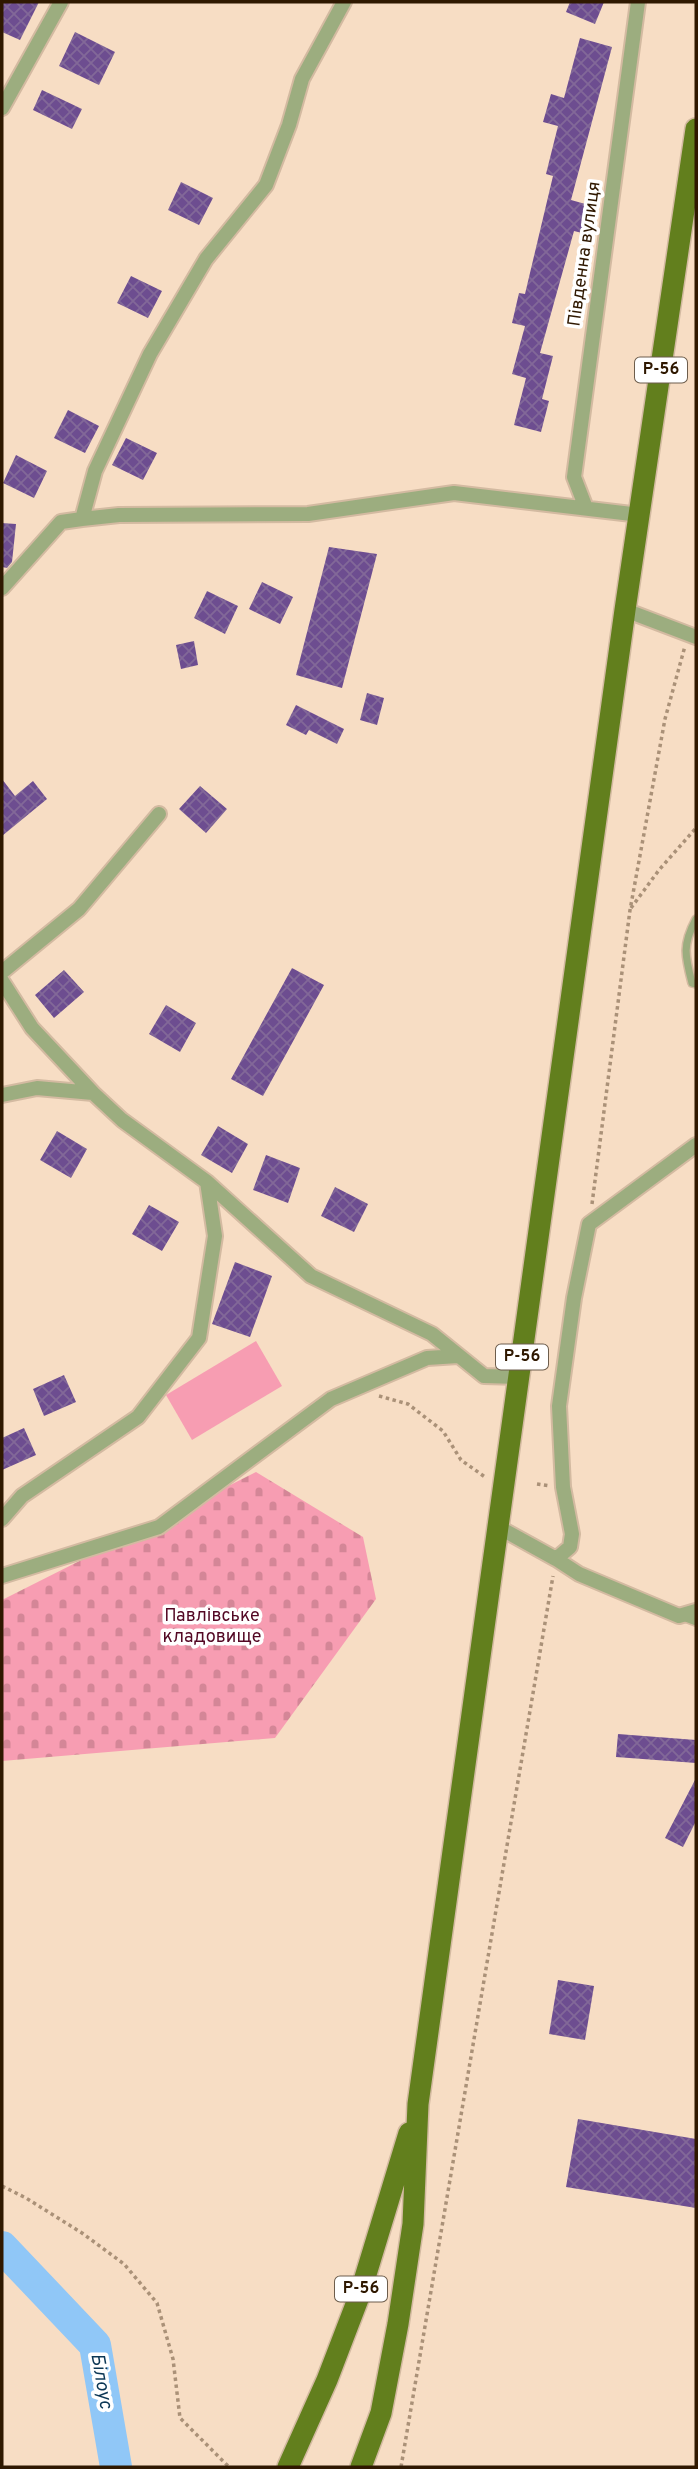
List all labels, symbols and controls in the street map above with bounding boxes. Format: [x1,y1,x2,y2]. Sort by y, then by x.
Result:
street label: Південна вулиця [563,180,607,328]
road number: Р-56 [635,358,687,382]
road number: Р-56 [496,1344,548,1370]
park label: Павлівське кладовище [162,1605,262,1649]
road number: Р-56 [335,2276,387,2302]
water label: Білоус [84,2351,118,2412]

